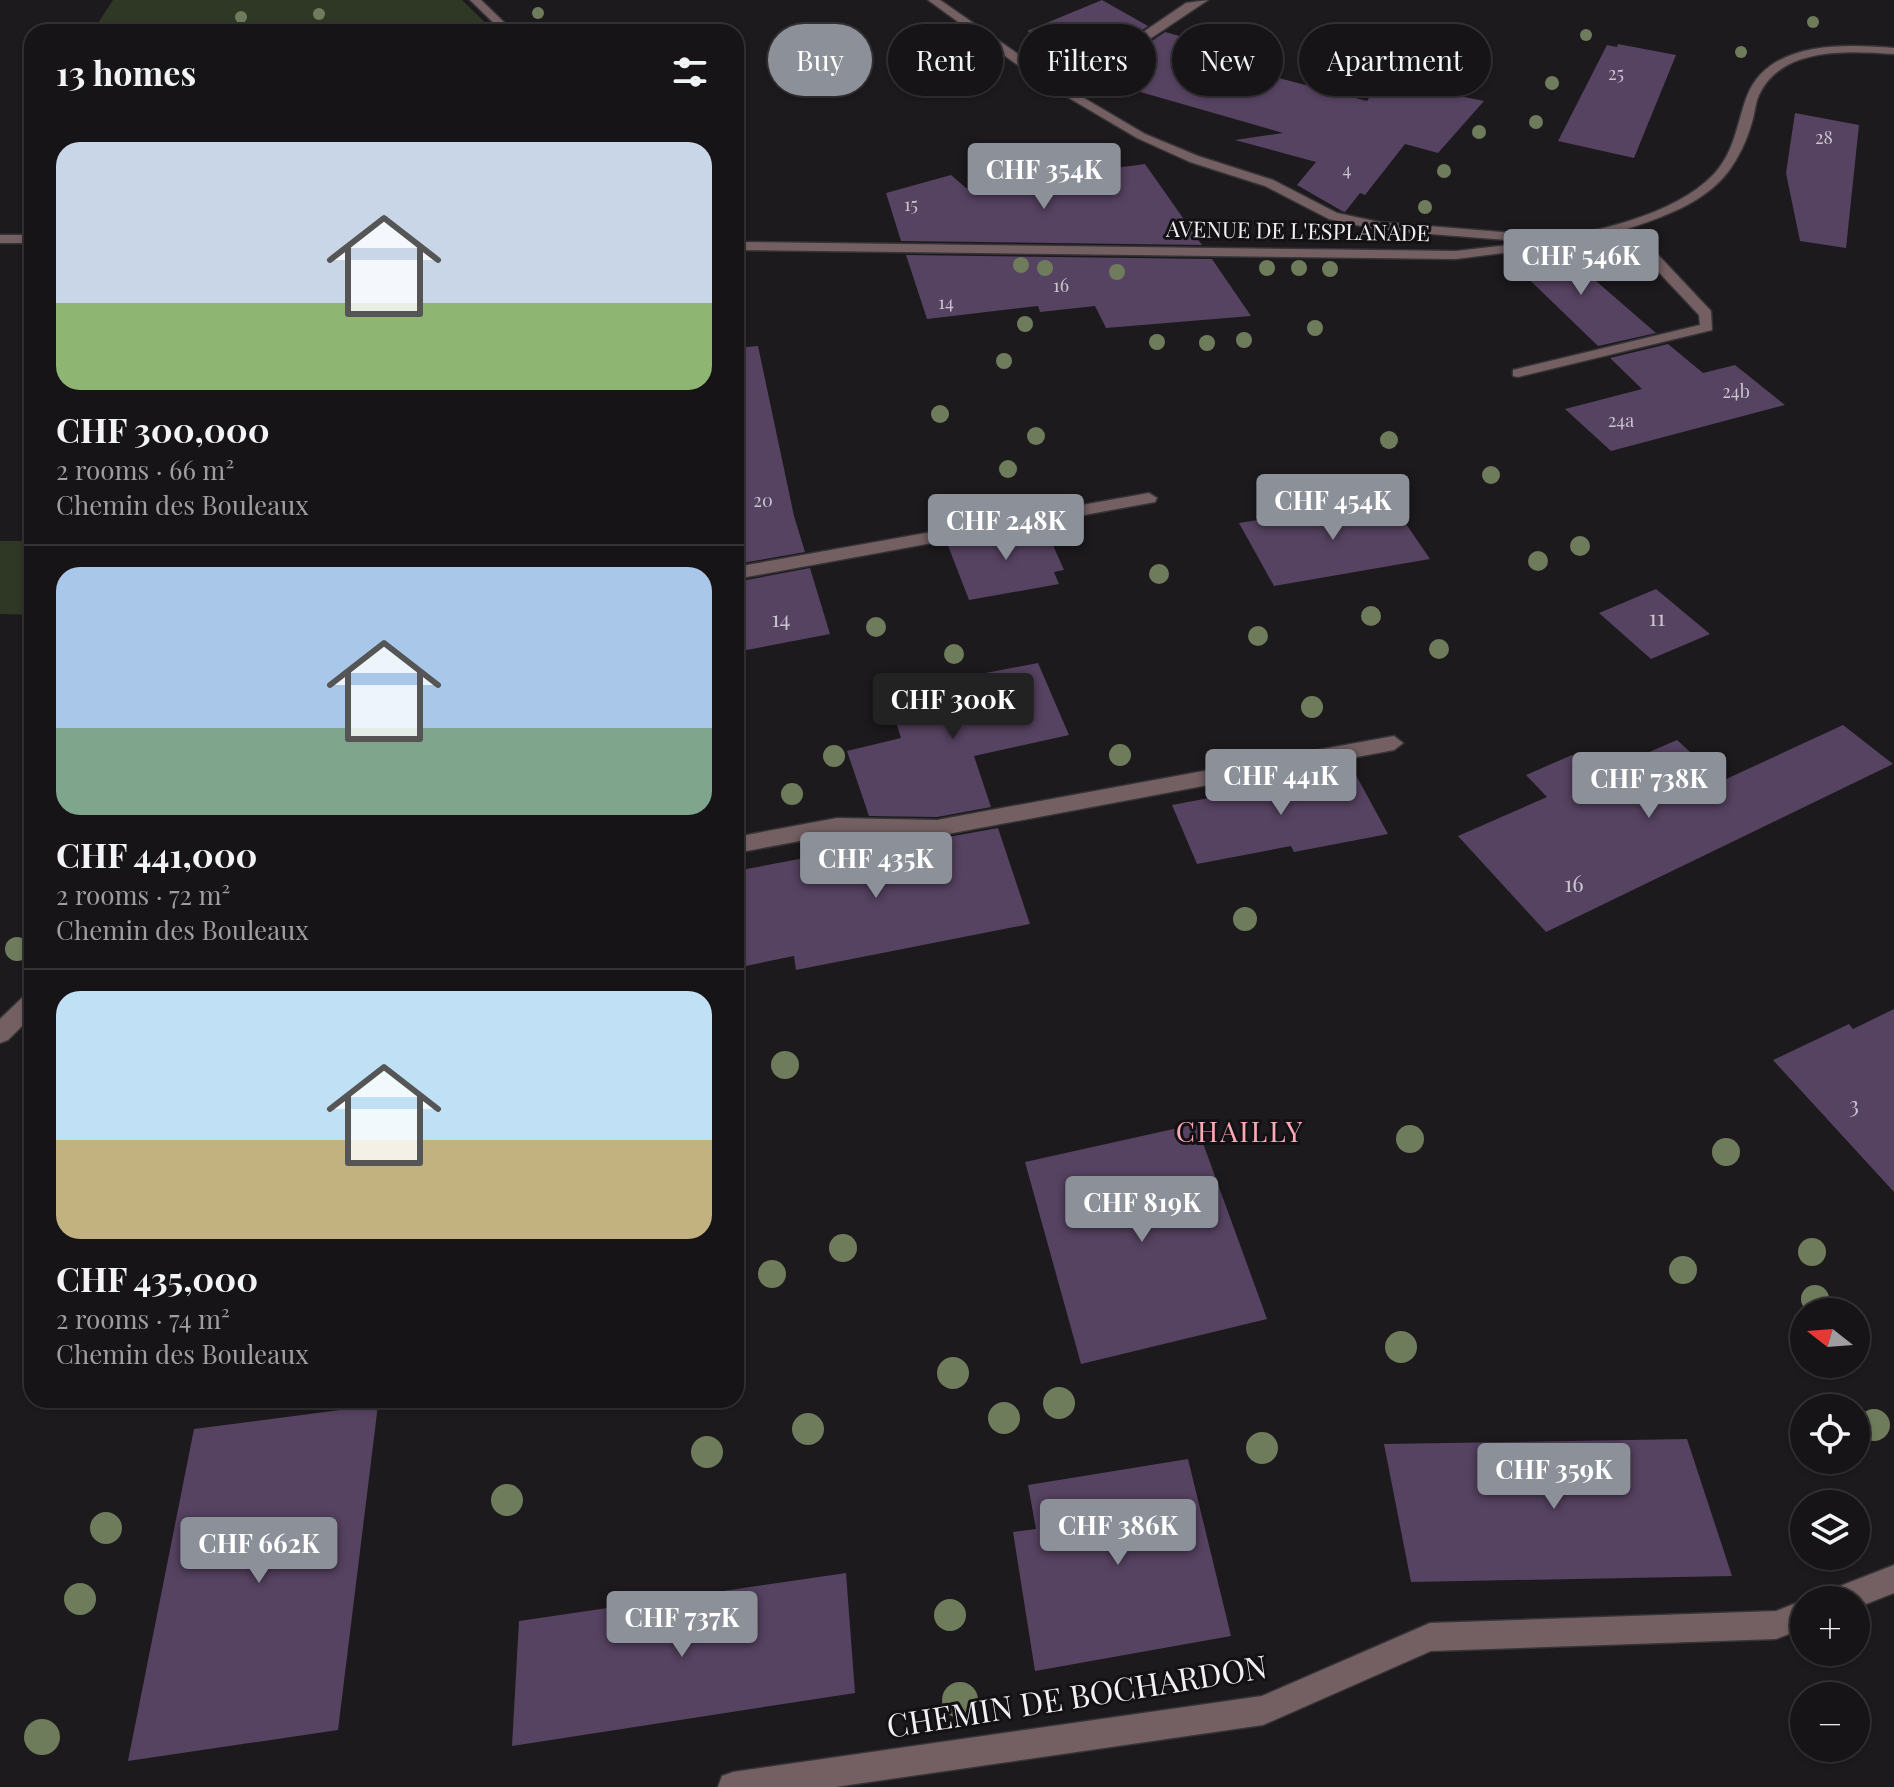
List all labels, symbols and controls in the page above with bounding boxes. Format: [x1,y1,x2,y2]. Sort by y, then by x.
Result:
chip: Buy [768,24,872,96]
chip: Rent [888,24,1003,96]
chip: Filters [1019,24,1156,96]
chip: New [1172,24,1283,96]
chip: Apartment [1299,24,1491,96]
text: 13 homes [56,49,196,95]
icon: filters [668,50,712,94]
house number: 25 [1608,61,1624,85]
house number: 28 [1815,125,1833,149]
pin: CHF 354K [961,143,1127,211]
text: CHF 354K [986,151,1102,186]
house number: 4 [1343,157,1352,181]
house number: 15 [904,192,918,216]
icon: home [312,194,456,338]
street label: AVENUE DE L'ESPLANADE [1165,213,1430,247]
pin: CHF 546K [1498,229,1664,297]
text: CHF 546K [1522,237,1640,272]
house number: 16 [1053,273,1069,297]
house number: 14 [938,290,954,314]
house number: 24b [1722,379,1750,403]
text: CHF 300,000 [56,406,270,452]
house number: 24a [1608,408,1634,432]
text: 2 rooms · 66 m² [56,452,234,487]
pin: CHF 454K [1250,474,1416,542]
text: CHF 454K [1274,482,1392,517]
text: Chemin des Bouleaux [56,487,309,522]
house number: 20 [753,488,773,512]
pin: CHF 248K [923,494,1089,562]
text: CHF 248K [946,502,1066,537]
house number: 11 [1649,602,1665,632]
house number: 14 [771,603,791,633]
icon: home [312,619,456,763]
pin: CHF 300K [870,673,1036,741]
text: CHF 300K [891,681,1015,716]
pin: CHF 441K [1198,749,1364,817]
pin: CHF 738K [1566,752,1732,820]
text: CHF 441K [1223,757,1339,792]
text: CHF 738K [1590,760,1708,795]
text: CHF 441,000 [56,831,258,877]
pin: CHF 435K [793,832,959,900]
text: CHF 435K [818,840,934,875]
house number: 16 [1564,868,1584,898]
text: 2 rooms · 72 m² [56,877,230,912]
text: Chemin des Bouleaux [56,912,309,947]
icon: home [312,1043,456,1187]
house number: 3 [1849,1089,1859,1119]
district label: CHAILLY [1176,1112,1304,1149]
pin: CHF 819K [1059,1176,1225,1244]
text: CHF 819K [1083,1184,1201,1219]
text: CHF 435,000 [56,1255,258,1301]
north arrow [1790,1298,1870,1378]
map controls [1790,1298,1870,1762]
text: 2 rooms · 74 m² [56,1301,230,1336]
text: Chemin des Bouleaux [56,1336,309,1371]
button: locate [1790,1394,1870,1474]
pin: CHF 359K [1471,1443,1637,1511]
text: CHF 359K [1495,1451,1613,1486]
button: layers [1790,1490,1870,1570]
pin: CHF 386K [1035,1499,1201,1567]
text: CHF 386K [1058,1507,1178,1542]
pin: CHF 662K [176,1517,342,1585]
text: CHF 662K [198,1525,320,1560]
button: + [1790,1586,1870,1666]
pin: CHF 737K [599,1591,765,1659]
text: CHF 737K [625,1599,739,1634]
street label: CHEMIN DE BOCHARDON [883,1643,1270,1746]
button: − [1790,1682,1870,1762]

